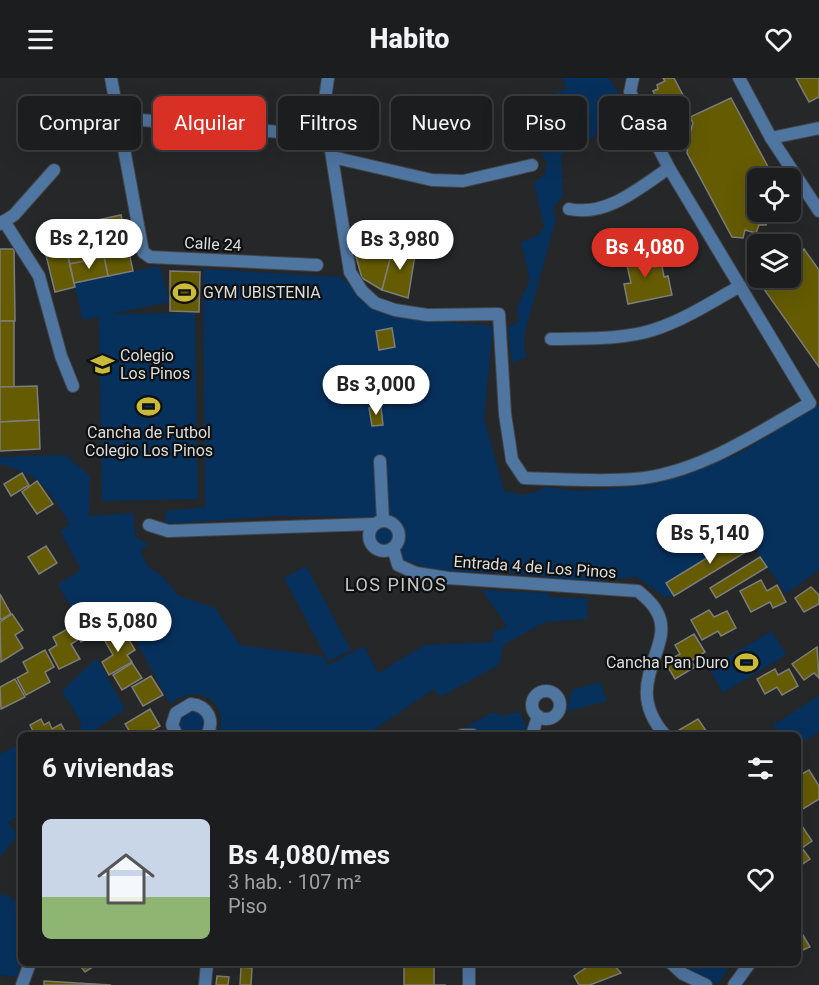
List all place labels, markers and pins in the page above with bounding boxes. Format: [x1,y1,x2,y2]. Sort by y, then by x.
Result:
pin: Bs 2,120 [27,219,151,270]
pin: Bs 3,980 [338,220,462,271]
pin: Bs 4,080 [583,228,707,279]
sports icon: GYM UBISTENIA [172,279,198,305]
place label: GYM UBISTENIA [203,283,321,302]
place label: Colegio Los Pinos [120,346,190,383]
school or university icon: Colegio Los Pinos [89,351,115,377]
pin: Bs 3,000 [314,365,438,416]
sports icon: Cancha de Futbol Colegio Los Pinos [136,394,162,420]
place label: Cancha de Futbol Colegio Los Pinos [85,423,213,460]
pin: Bs 5,140 [648,514,772,565]
pin: Bs 5,080 [56,602,180,653]
sports icon: Cancha Pan Duro [734,649,760,675]
place label: Cancha Pan Duro [606,653,729,672]

